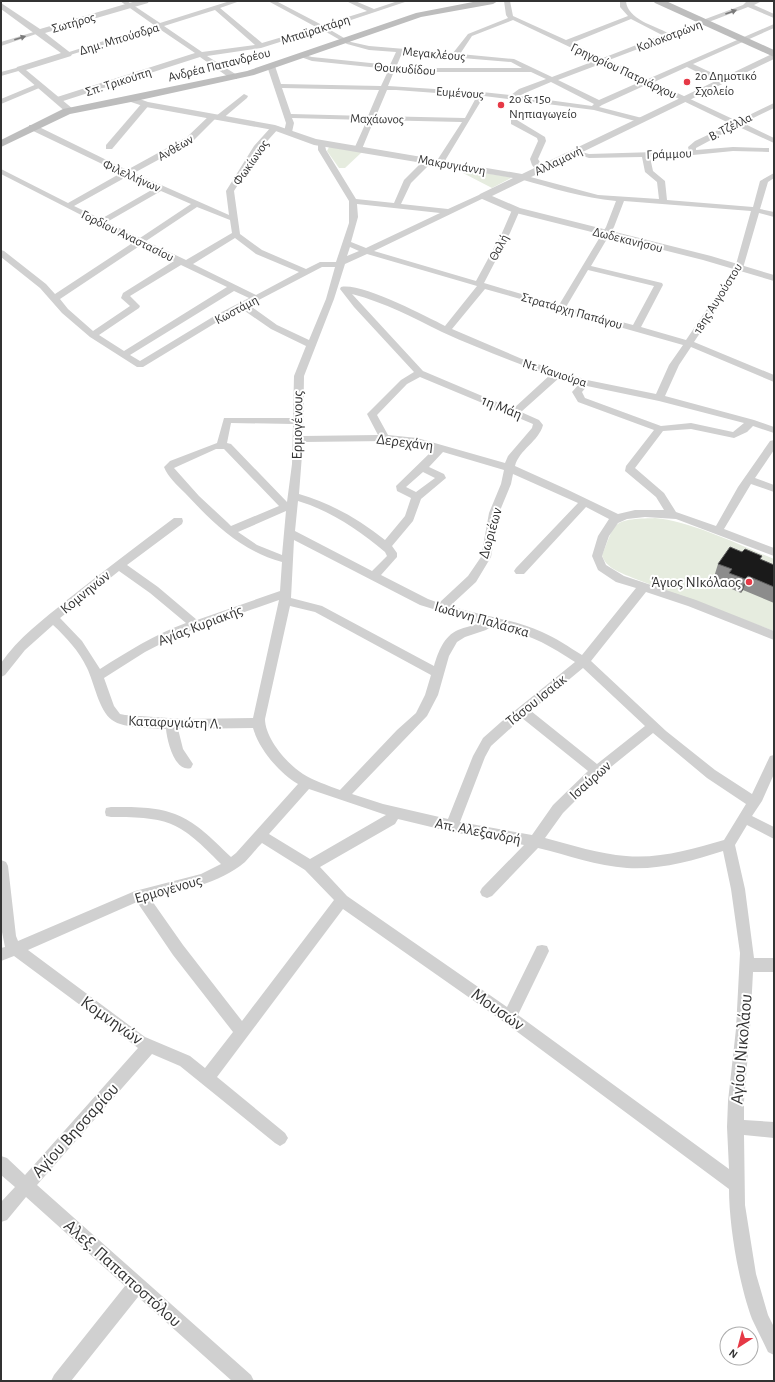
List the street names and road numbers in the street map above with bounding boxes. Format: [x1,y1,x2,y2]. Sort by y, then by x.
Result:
street label: Σωτήρος [50,11,97,36]
street label: Μπαϊρακτάρη [279,13,352,48]
street label: Κολοκοτρώνη [635,18,704,55]
street label: Δημ. Μπούσδρα [78,21,161,58]
street label: Γρηγορίου Πατριάρχου [568,41,678,102]
street label: Μεγακλέους [402,45,466,64]
street label: Ανδρέα Παπανδρέου [167,46,272,84]
street label: Θουκυδίδου [374,61,436,78]
street label: Σπ. Τρικούπη [84,66,153,99]
street label: Ευμένους [435,85,484,102]
street label: Β. Τζέλλα [707,111,755,144]
street label: Μαχάωνος [350,113,404,126]
street label: Ανθέων [156,133,196,164]
street label: Φωκίωνος [231,138,272,188]
street label: Αλλαμανή [533,144,585,178]
street label: Γράμμου [646,147,692,162]
street label: Μακρυγιάννη [417,153,487,178]
street label: Φιλελλήνων [101,158,163,195]
street label: Γορδίου Αναστασίου [79,208,176,264]
street label: Δωδεκανήσου [591,225,664,255]
street label: Θαλή [487,232,512,263]
street label: 18ης Αυγούστου [691,261,745,336]
street label: Στρατάρχη Παπάγου [520,291,624,332]
street label: Κωστάμη [213,293,261,327]
street label: Ντ. Κανιούρα [521,357,588,390]
street label: Ερμογένους [289,390,306,460]
street label: 1η Μάη [479,393,524,422]
street label: Δερεχάνη [376,432,434,453]
street label: Δωριέων [476,506,505,560]
street label: Κομνηνών [58,568,113,617]
street label: Ιωάννη Παλάσκα [433,599,531,640]
street label: Αγίας Κυριακής [156,602,245,648]
street label: Τάσου Ισαάκ [503,672,569,729]
street label: Καταφυγιώτη Λ. [128,713,222,732]
street label: Ισαύρων [567,758,614,803]
street label: Απ. Αλεξανδρή [434,816,522,847]
street label: Ερμογένους [133,873,204,906]
street label: Μουσών [468,985,528,1035]
street label: Κομνηνών [77,993,146,1049]
street label: Αγίου Νικολάου [727,993,756,1105]
street label: Αγίου Βησσαρίου [28,1079,123,1181]
street label: Αλεξ. Παπαποστόλου [60,1217,184,1331]

